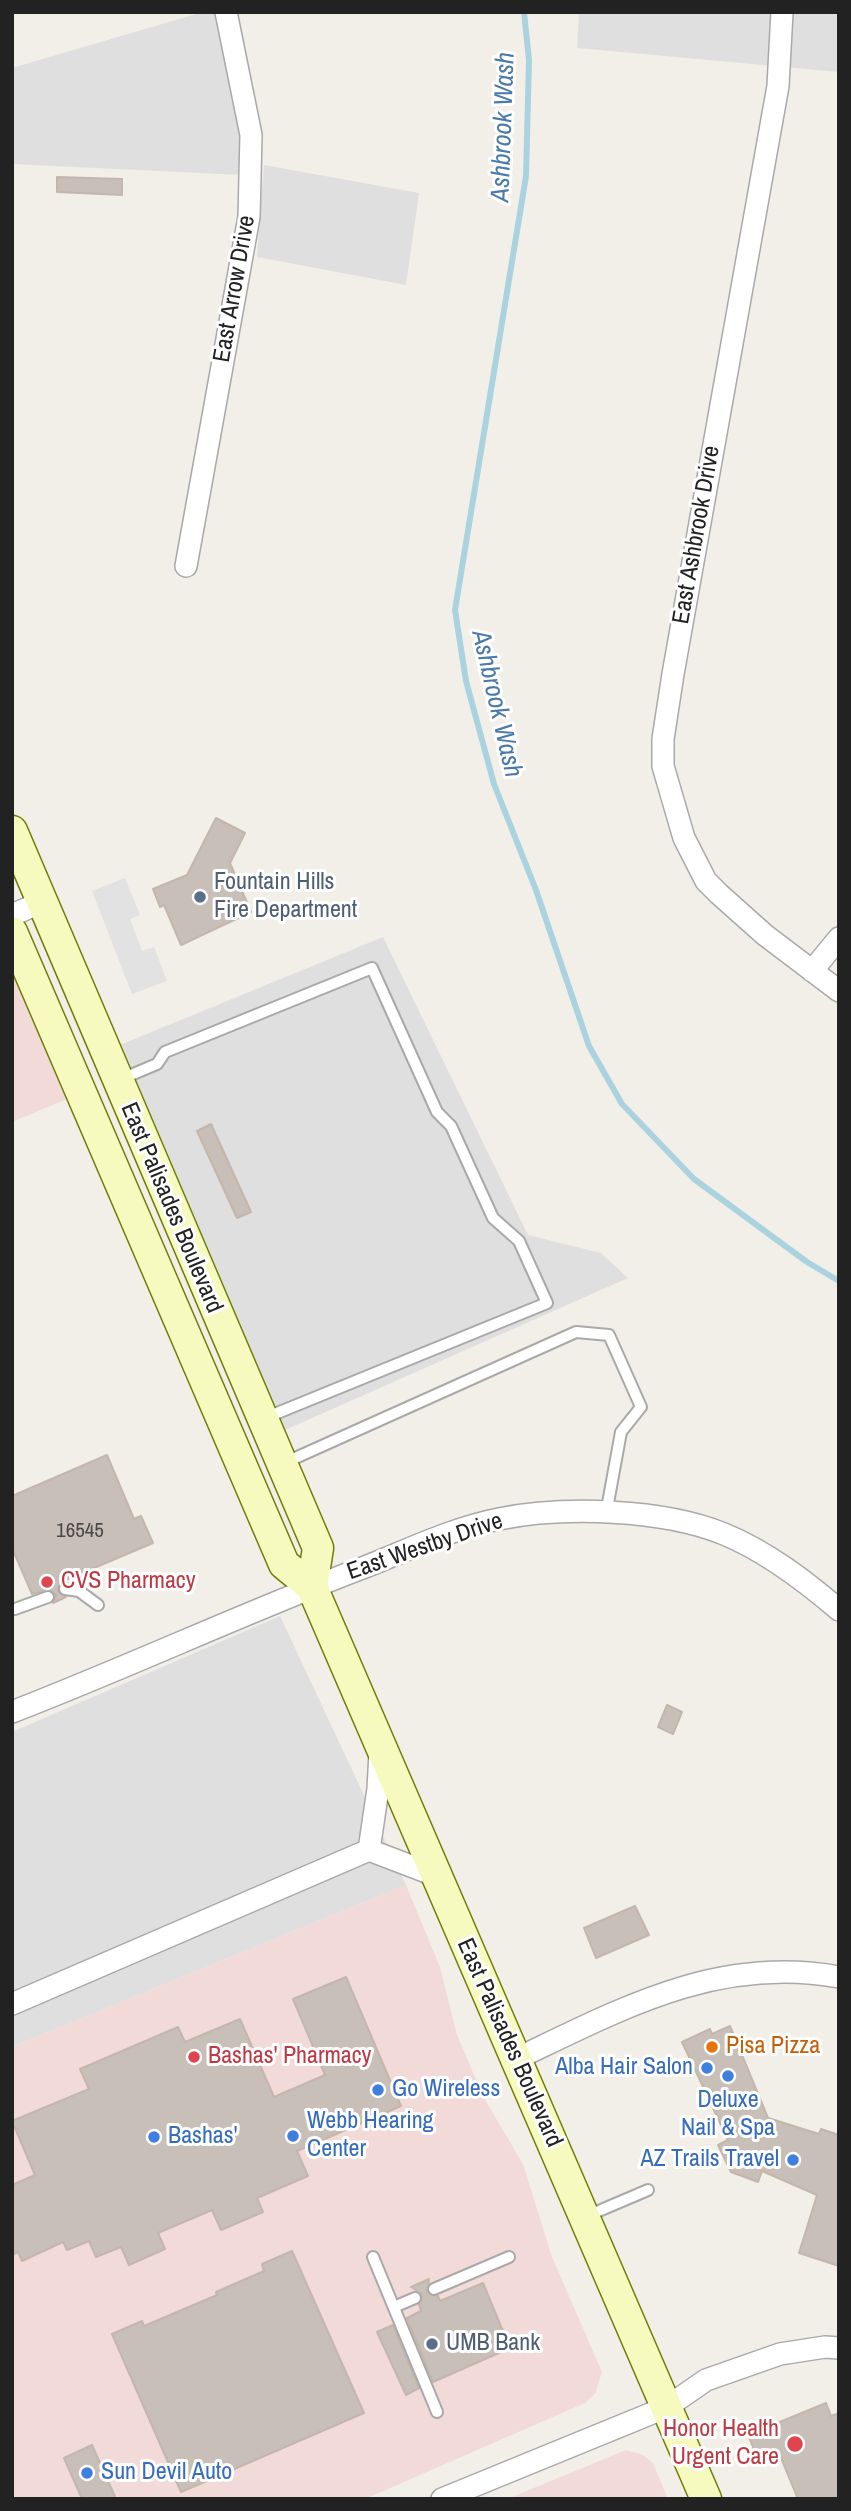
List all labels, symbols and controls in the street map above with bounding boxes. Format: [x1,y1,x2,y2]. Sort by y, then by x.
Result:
water label: Ashbrook Wash [486,51,522,203]
street label: East Arrow Drive [208,213,262,365]
street label: East Ashbrook Drive [667,444,727,626]
water label: Ashbrook Wash [464,627,528,781]
place label: Fountain Hills Fire Department [214,869,357,925]
marker: Fountain Hills Fire Department [192,889,208,905]
street label: East Palisades Boulevard [114,1099,228,1317]
street label: East Westby Drive [343,1507,507,1587]
house number: 16545 [56,1518,104,1544]
place label: CVS Pharmacy [61,1568,196,1596]
marker: CVS Pharmacy [39,1574,55,1590]
street label: East Palisades Boulevard [450,1934,568,2152]
place label: Pisa Pizza [726,2033,820,2061]
marker: Pisa Pizza [704,2039,720,2055]
place label: Bashas' Pharmacy [208,2043,371,2071]
marker: Bashas' Pharmacy [186,2049,202,2065]
place label: Alba Hair Salon [555,2054,693,2082]
marker: Alba Hair Salon [699,2060,715,2076]
marker: Deluxe Nail & Spa [720,2068,736,2084]
place label: Go Wireless [392,2076,500,2104]
marker: Go Wireless [370,2082,386,2098]
place label: Deluxe Nail & Spa [681,2087,775,2143]
place label: Webb Hearing Center [307,2108,434,2164]
place label: Bashas' [168,2123,237,2151]
marker: Webb Hearing Center [285,2128,301,2144]
marker: Bashas' [146,2129,162,2145]
place label: AZ Trails Travel [640,2146,779,2174]
marker: AZ Trails Travel [785,2152,801,2168]
place label: UMB Bank [446,2330,540,2358]
marker: UMB Bank [424,2336,440,2352]
place label: Honor Health Urgent Care [663,2416,779,2472]
marker: Honor Health Urgent Care [785,2434,805,2454]
place label: Sun Devil Auto [101,2459,232,2487]
marker: Sun Devil Auto [79,2465,95,2481]

